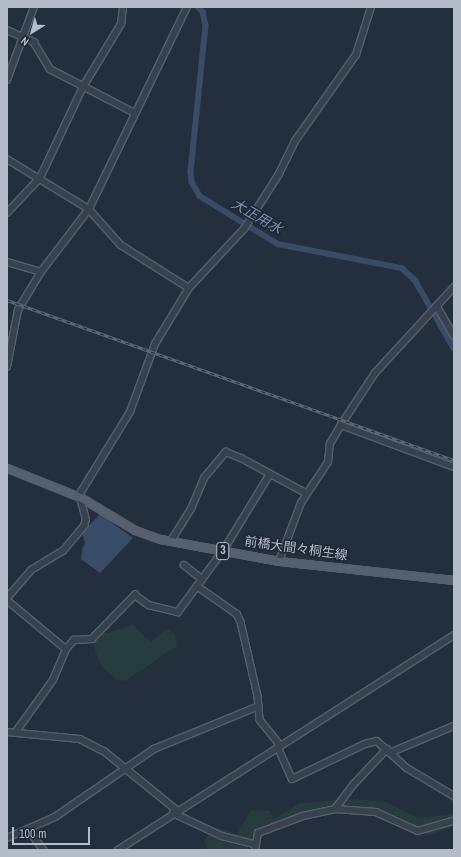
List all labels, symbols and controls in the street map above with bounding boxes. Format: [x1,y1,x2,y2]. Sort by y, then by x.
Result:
north arrow [12,12,52,52]
text: N [18,34,32,49]
water label: 大正用水 [229,195,285,237]
street label: 前橋大間々桐生線 [243,534,349,564]
road number: 3 [216,541,230,561]
scale bar [14,819,92,845]
text: 100 m [19,826,46,842]

